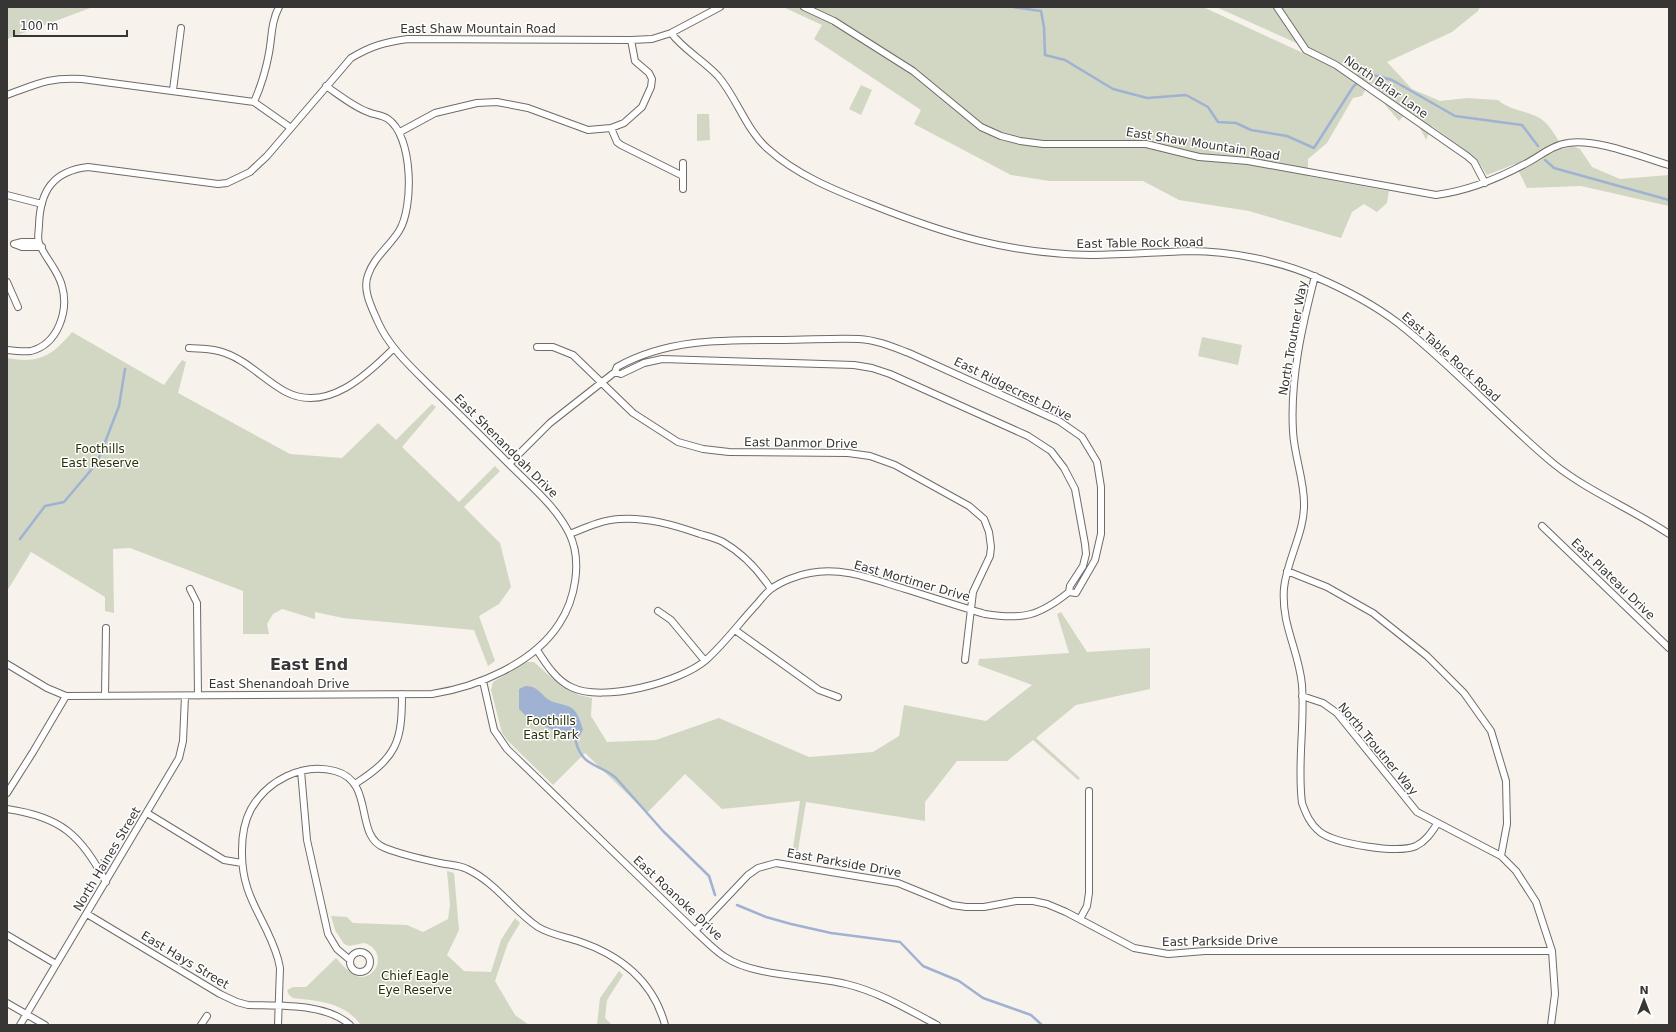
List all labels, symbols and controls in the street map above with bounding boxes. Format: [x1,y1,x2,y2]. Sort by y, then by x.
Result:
scale bar [14,12,127,38]
text: 100 m [20,19,58,33]
street label: East Shaw Mountain Road [400,22,556,36]
street label: North Briar Lane [1341,53,1431,121]
street label: East Shaw Mountain Road [1125,125,1281,163]
street label: East Table Rock Road [1076,235,1204,251]
street label: North Troutner Way [1276,279,1310,397]
street label: East Table Rock Road [1399,309,1503,405]
street label: East Ridgecrest Drive [952,354,1074,424]
street label: East Shenandoah Drive [451,391,561,501]
street label: East Danmor Drive [744,435,858,451]
park label: Foothills East Reserve [61,442,139,470]
street label: East Plateau Drive [1568,536,1658,622]
street label: East Mortimer Drive [852,558,972,604]
district label: East End [270,655,348,674]
street label: East Shenandoah Drive [209,677,349,691]
street label: North Troutner Way [1335,700,1421,798]
park label: Foothills East Park [523,714,579,742]
street label: North Haines Street [70,804,144,913]
street label: East Parkside Drive [786,846,902,880]
street label: East Roanoke Drive [630,853,726,943]
street label: East Hays Street [139,928,232,992]
street label: East Parkside Drive [1162,933,1278,949]
park label: Chief Eagle Eye Reserve [378,969,452,997]
north arrow [1624,980,1664,1020]
text: N [1639,984,1649,997]

